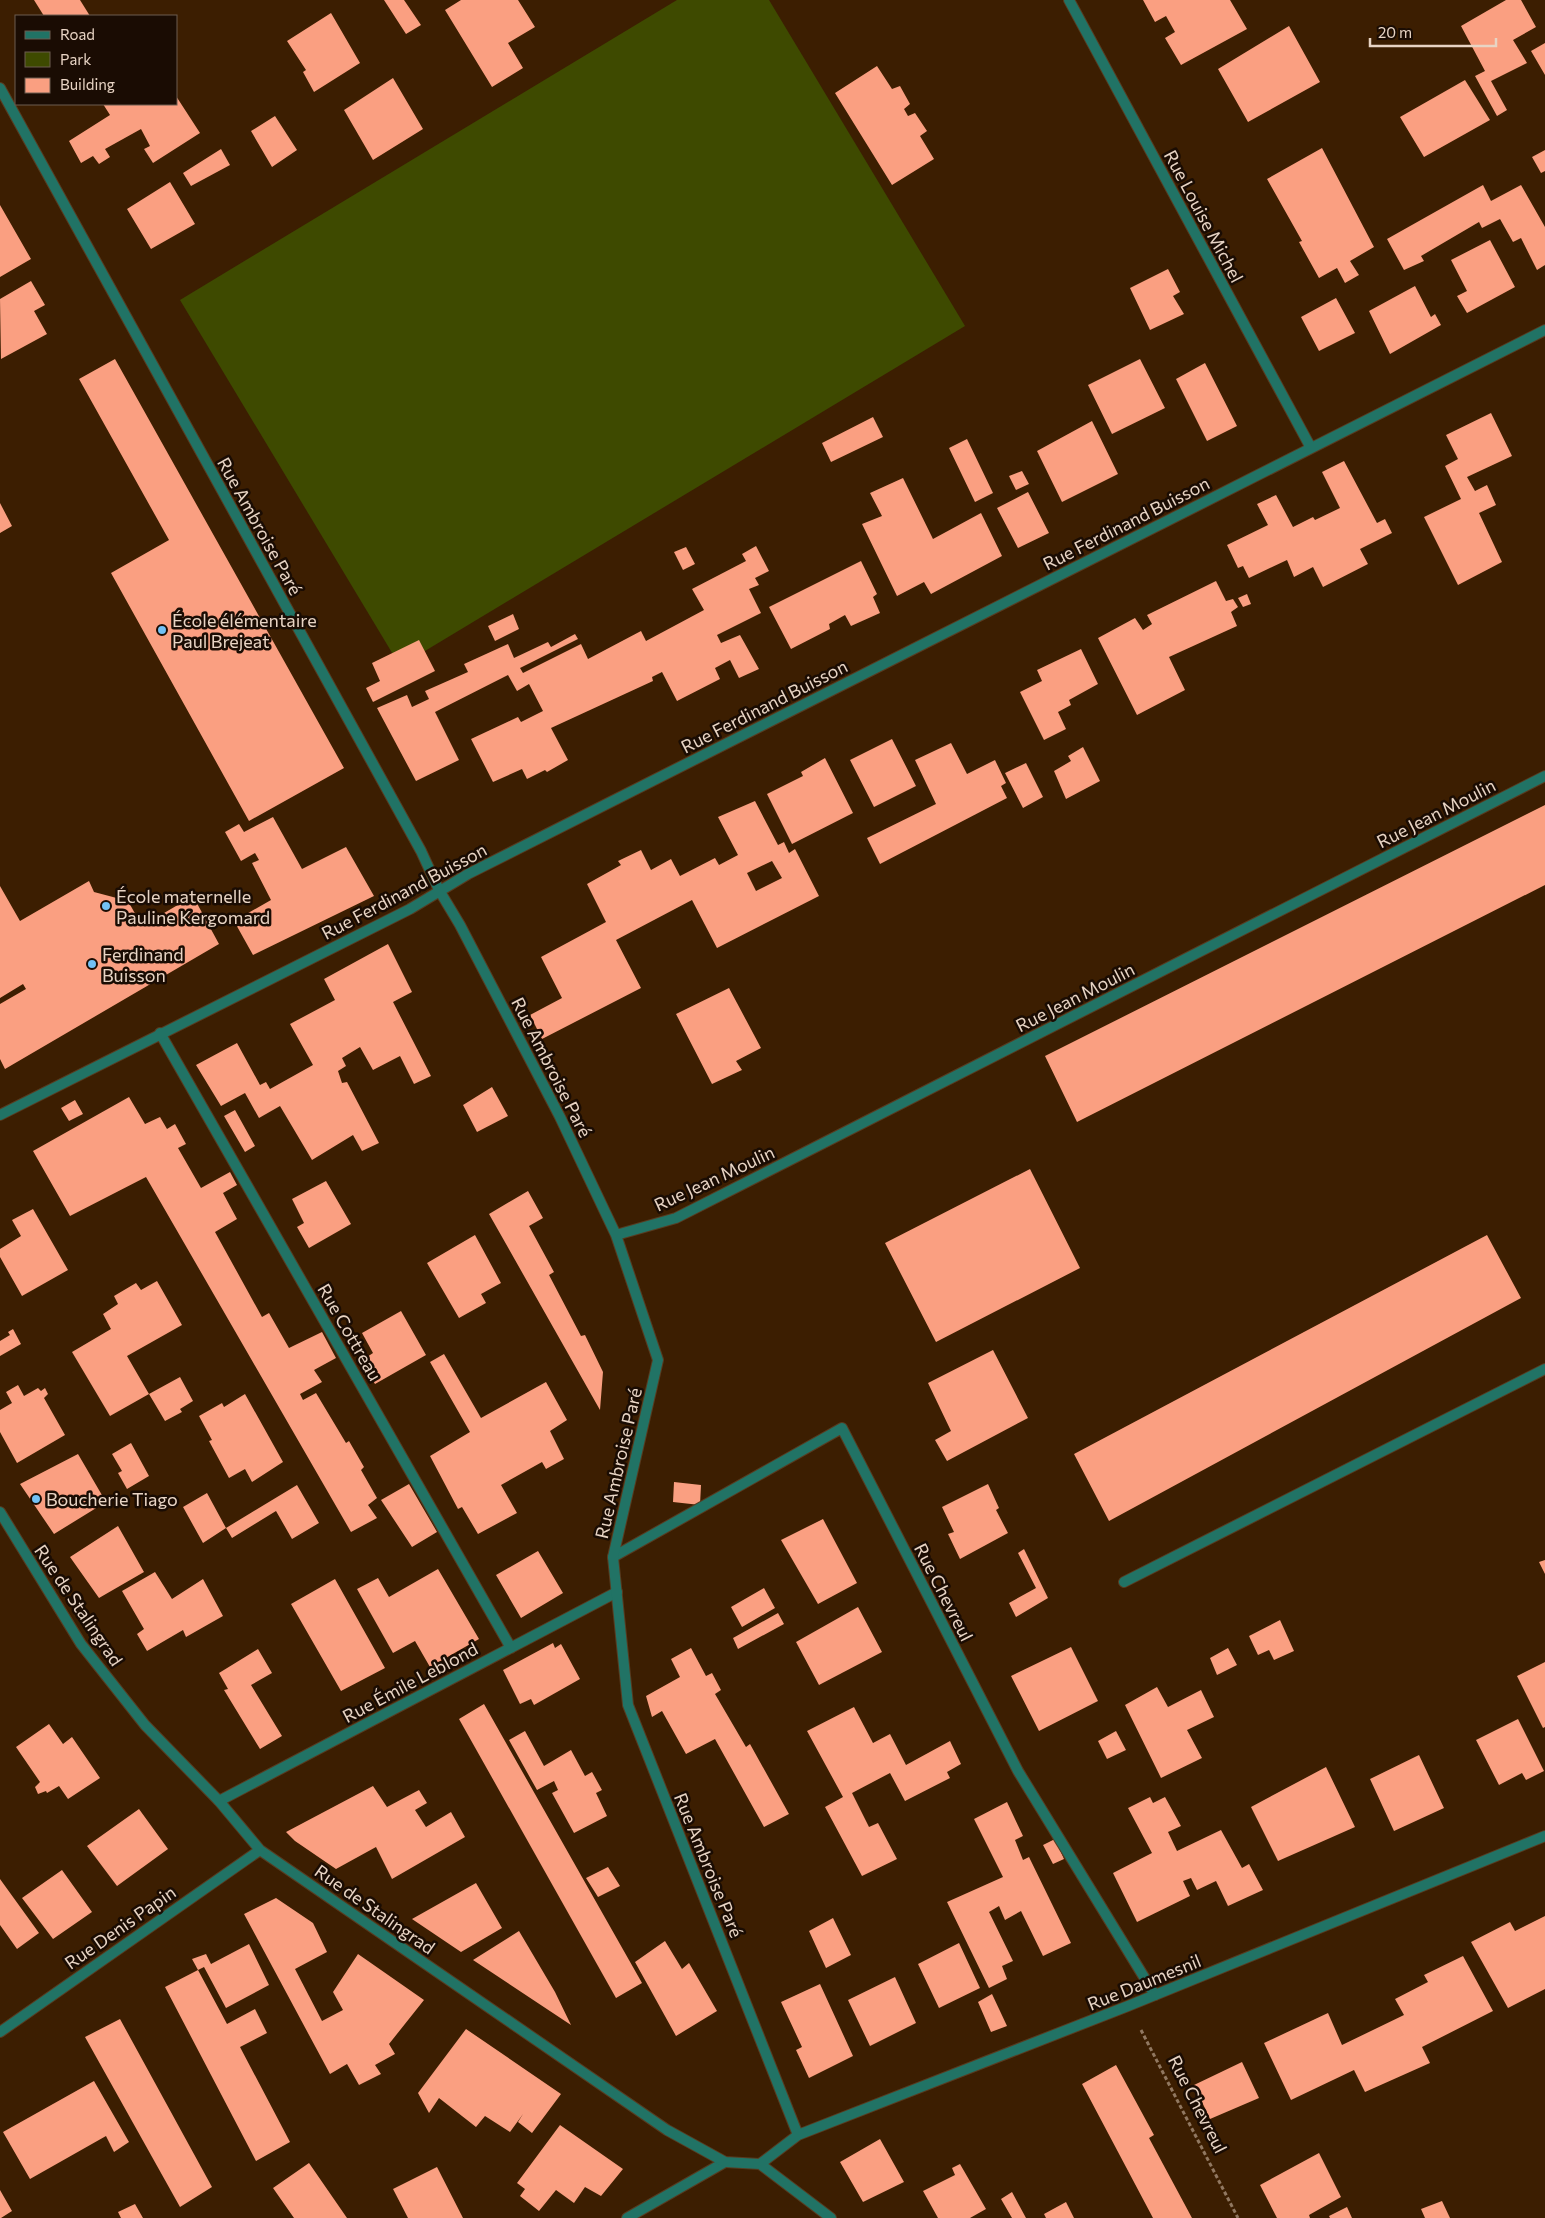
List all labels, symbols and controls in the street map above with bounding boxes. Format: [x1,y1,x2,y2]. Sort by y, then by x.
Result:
legend [15,15,178,105]
scale bar [1370,15,1496,47]
text: 20 m [1378,23,1412,41]
text: Road [60,25,95,43]
text: Park [60,50,91,68]
text: Building [60,75,115,93]
street label: Rue Louise Michel [1160,146,1248,286]
street label: Rue Ambroise Paré [213,453,307,599]
street label: Rue Ferdinand Buisson [1039,471,1213,575]
place label: École élémentaire Paul Brejeat [172,609,317,652]
marker: École élémentaire Paul Brejeat [156,624,168,636]
street label: Rue Ferdinand Buisson [677,654,851,758]
street label: Rue Jean Moulin [1373,774,1499,852]
street label: Rue Ferdinand Buisson [318,838,490,944]
place label: École maternelle Pauline Kergomard [116,885,270,928]
marker: École maternelle Pauline Kergomard [100,900,112,912]
place label: Ferdinand Buisson [102,943,184,986]
marker: Ferdinand Buisson [86,958,98,970]
street label: Rue Jean Moulin [1012,958,1138,1036]
street label: Rue Ambroise Paré [507,993,597,1141]
street label: Rue Jean Moulin [650,1140,778,1216]
street label: Rue Cottreau [313,1280,387,1384]
street label: Rue Ambroise Paré [590,1385,646,1541]
place label: Boucherie Tiago [46,1488,178,1510]
marker: Boucherie Tiago [30,1493,42,1505]
street label: Rue Chevreul [910,1539,978,1645]
street label: Rue de Stalingrad [30,1540,128,1670]
street label: Rue Émile Leblond [339,1637,481,1727]
street label: Rue Ambroise Paré [670,1789,748,1941]
street label: Rue de Stalingrad [311,1859,439,1959]
street label: Rue Denis Papin [60,1881,180,1973]
street label: Rue Daumesnil [1084,1949,1204,2015]
street label: Rue Chevreul [1164,2051,1232,2157]

